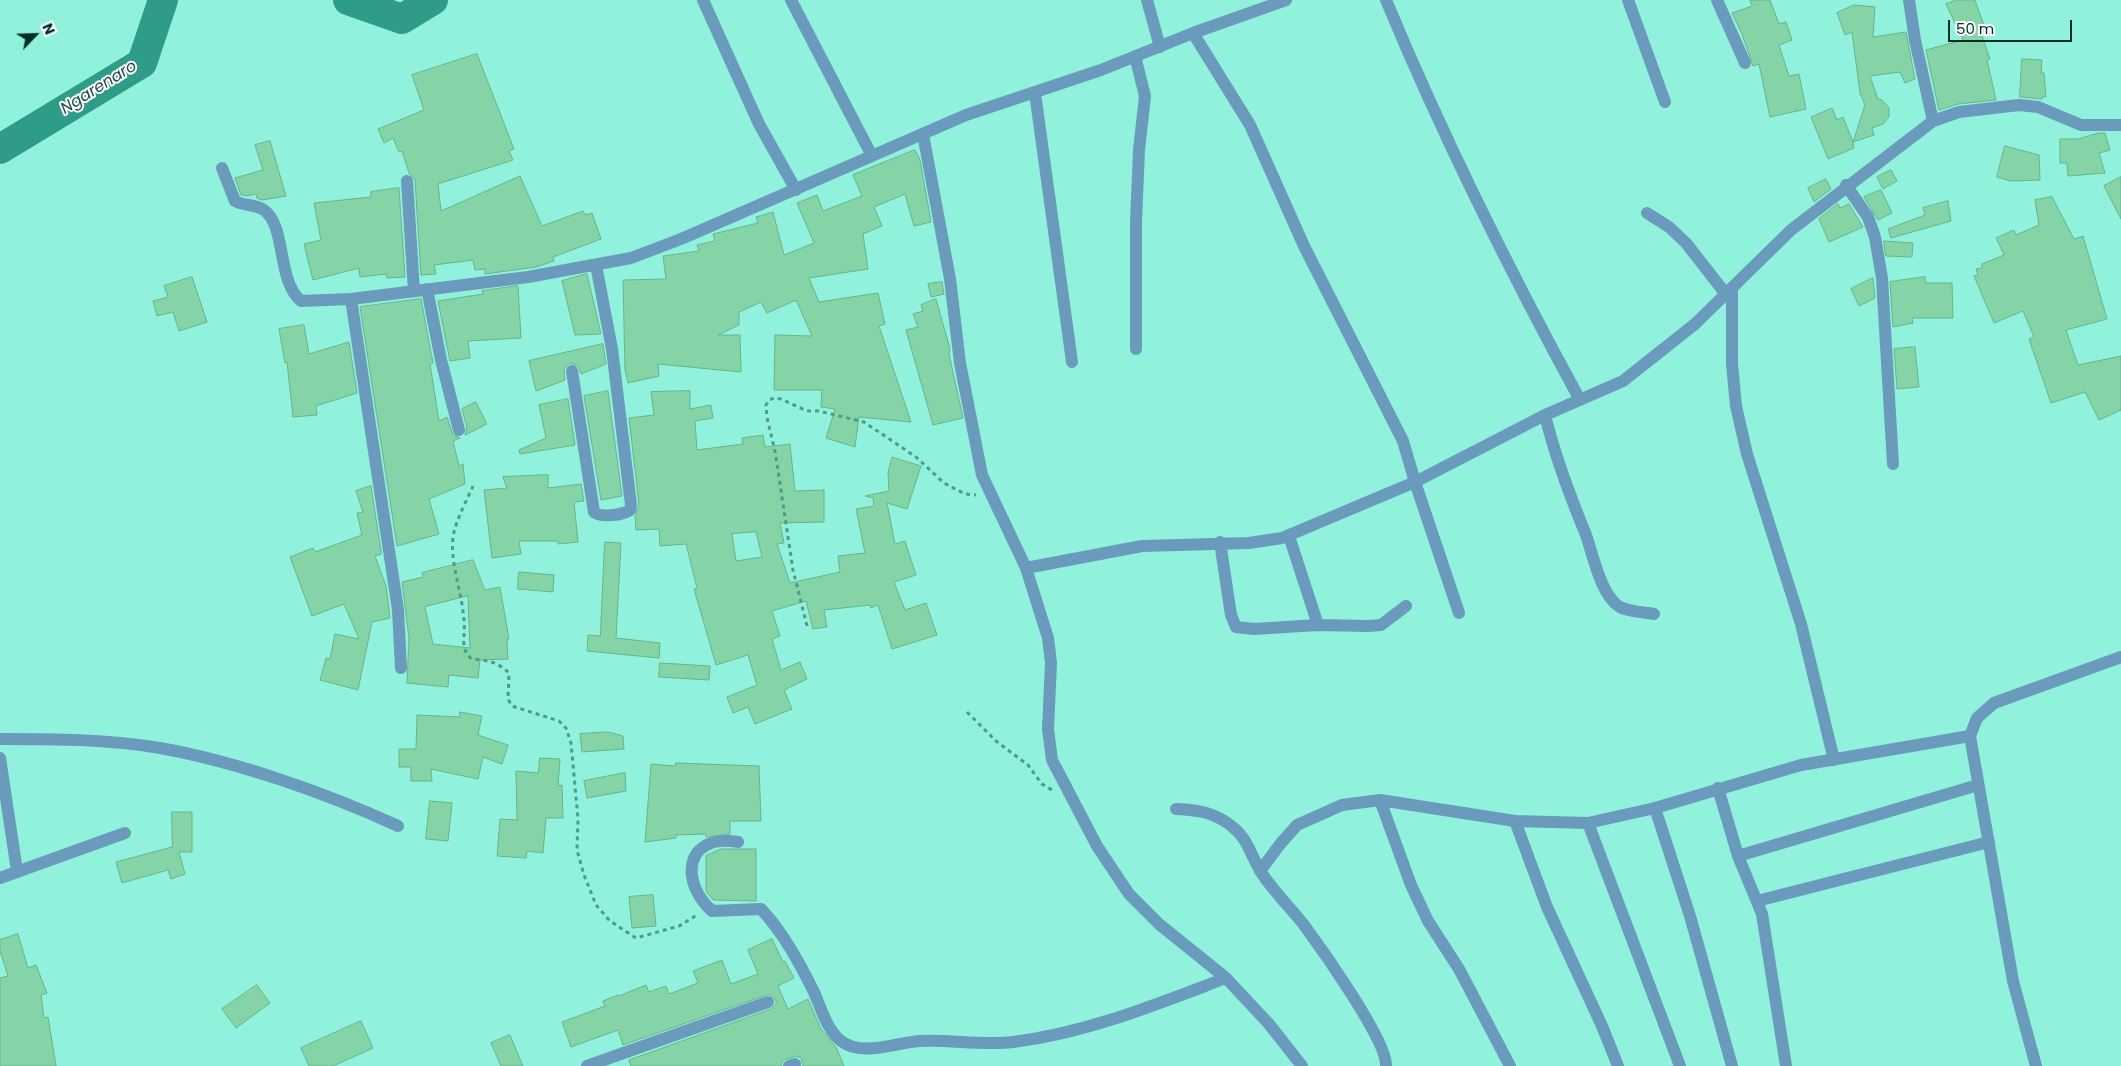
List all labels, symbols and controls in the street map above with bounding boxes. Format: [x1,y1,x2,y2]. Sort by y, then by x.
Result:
north arrow [10,10,60,60]
scale bar [1951,10,2075,42]
text: 50 m [1956,18,1994,39]
text: N [37,20,60,38]
water label: Ngarenaro [57,57,141,119]

